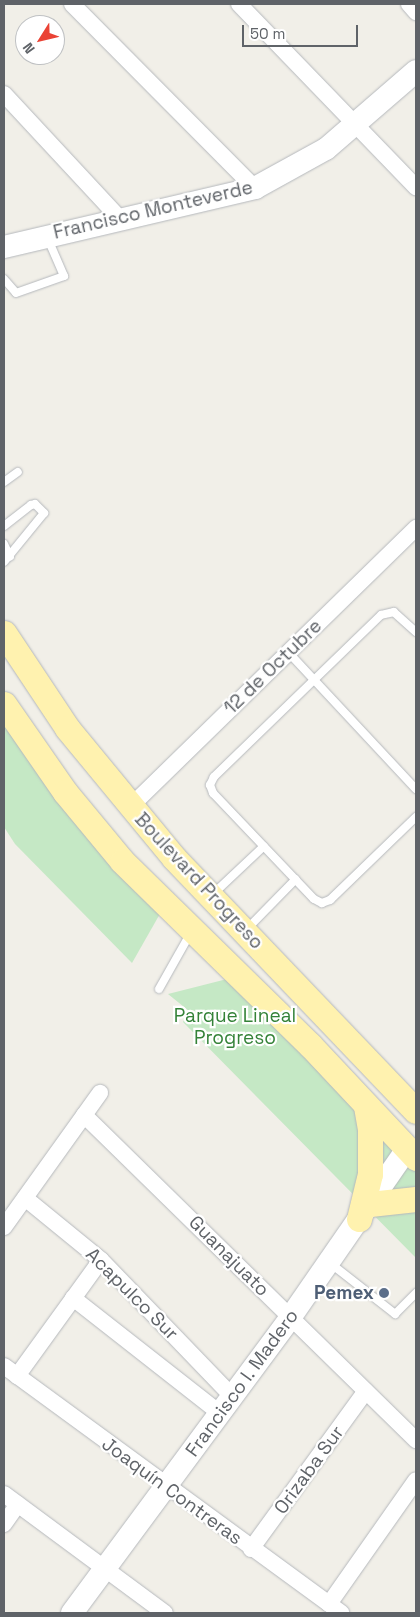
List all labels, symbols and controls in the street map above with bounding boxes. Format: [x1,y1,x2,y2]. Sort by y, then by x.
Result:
north arrow [15,15,65,65]
scale bar [245,15,361,47]
text: 50 m [250,24,285,43]
text: N [19,39,39,57]
street label: Francisco Monteverde [51,176,255,244]
street label: 12 de Octubre [219,615,327,719]
street label: Boulevard Progreso [130,808,268,954]
park label: Parque Lineal Progreso [174,1005,296,1049]
street label: Guanajuato [184,1211,274,1301]
street label: Acapulco Sur [81,1243,183,1345]
place label: Pemex [314,1282,374,1304]
marker: Pemex [378,1287,390,1299]
street label: Francisco I. Madero [181,1305,303,1461]
street label: Orizaba Sur [269,1421,349,1519]
street label: Joaquín Contreras [97,1432,247,1550]

